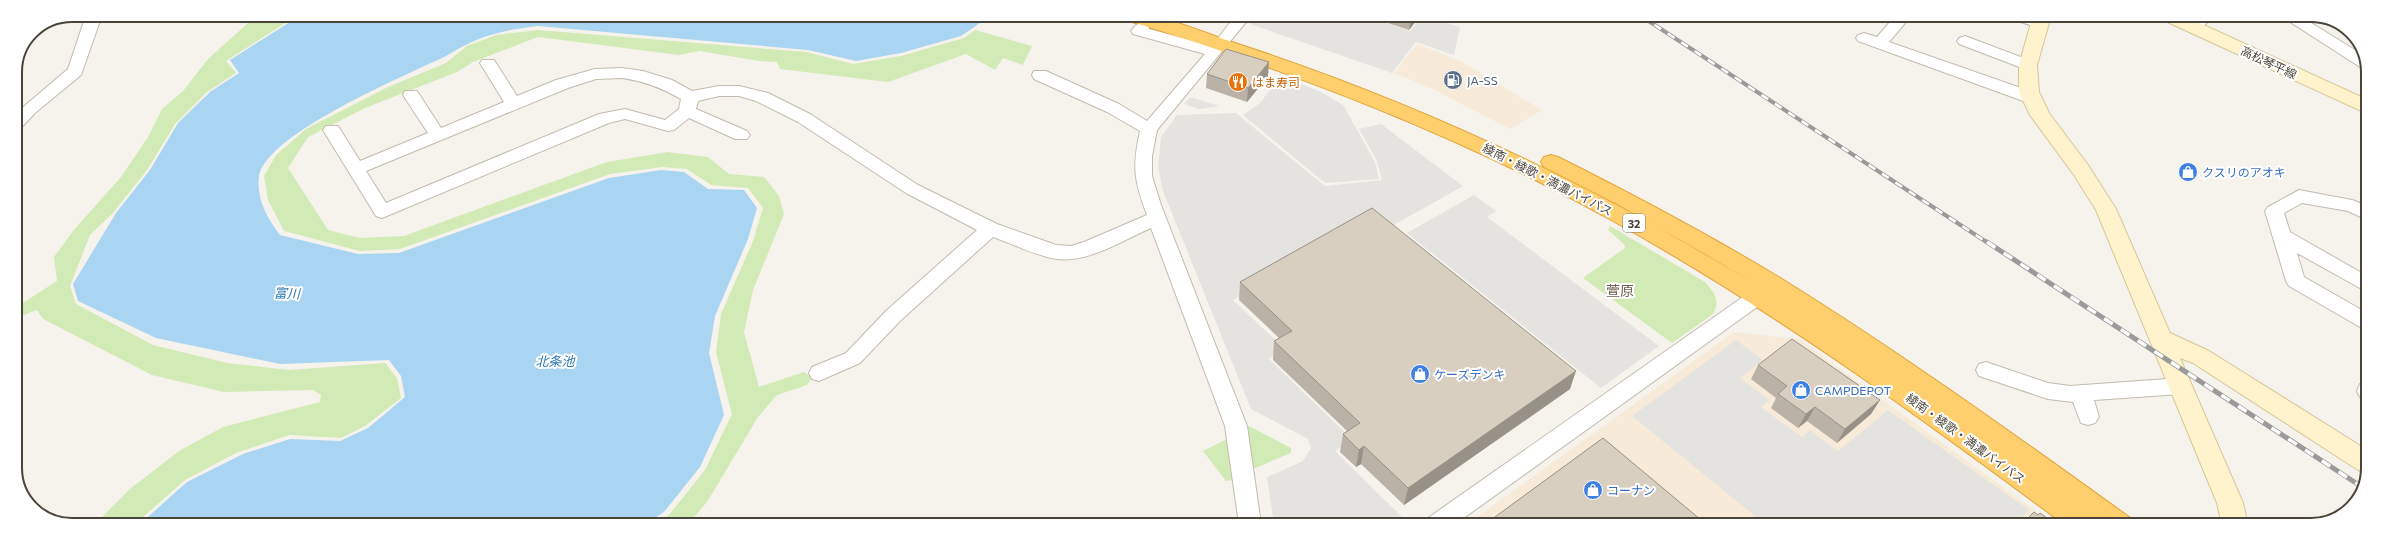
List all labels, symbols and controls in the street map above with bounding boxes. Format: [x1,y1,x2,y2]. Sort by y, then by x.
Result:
street label: 高松琴平線 [2239,43,2299,81]
fuel station icon: JA-SS [1442,69,1464,91]
restaurant icon: はま寿司 [1227,71,1249,93]
place label: JA-SS [1467,73,1498,88]
place label: はま寿司 [1252,75,1300,89]
street label: 綾南・綾歌・満濃バイパス [1481,140,1615,218]
shop icon: クスリのアオキ [2177,161,2199,183]
place label: クスリのアオキ [2202,165,2286,179]
road number: 32 [1623,214,1645,232]
district label: 萱原 [1606,282,1634,299]
water label: 富川 [274,285,302,302]
water label: 北条池 [535,353,576,369]
shop icon: ケーズデンキ [1409,363,1431,385]
place label: ケーズデンキ [1434,367,1505,381]
shop icon: CAMPDEPOT [1790,379,1812,401]
place label: CAMPDEPOT [1815,383,1891,397]
street label: 綾南・綾歌・満濃バイパス [1904,390,2028,486]
shop icon: コーナン [1582,479,1604,501]
place label: コーナン [1607,483,1655,497]

